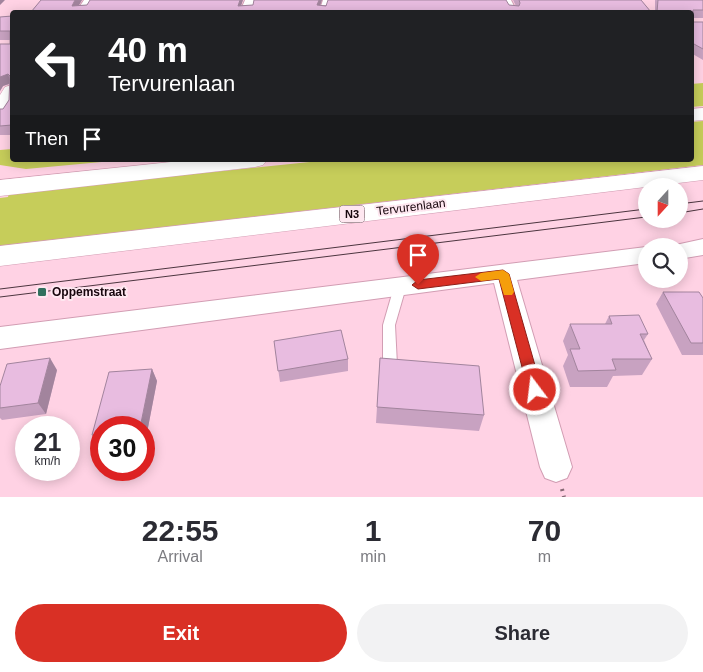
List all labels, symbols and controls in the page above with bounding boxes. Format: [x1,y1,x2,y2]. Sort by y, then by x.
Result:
icon: left [25,30,90,95]
text: 40 m [108,30,188,69]
text: Tervurenlaan [108,71,235,96]
icon: arrive [78,125,106,153]
text: Then [25,128,68,149]
north arrow [638,178,688,228]
map controls [638,178,688,288]
street label: Tervurenlaan [376,196,446,218]
road number: N3 [340,205,364,222]
pin [397,234,439,285]
button: search [638,238,688,288]
icon: arrive [404,241,432,269]
place label: Oppemstraat [52,285,126,299]
marker: Oppemstraat [36,286,48,298]
position arrow [508,363,560,415]
speed limit sign: 30 [90,416,155,481]
text: 21 [34,428,61,456]
text: km/h [34,454,61,468]
text: 22:55 [142,514,219,547]
text: 1 [365,514,382,547]
text: 70 [528,514,561,547]
text: Arrival [157,548,203,565]
text: min [360,548,386,565]
text: m [538,548,551,565]
button: Exit [15,604,347,662]
button: Share [357,604,688,662]

